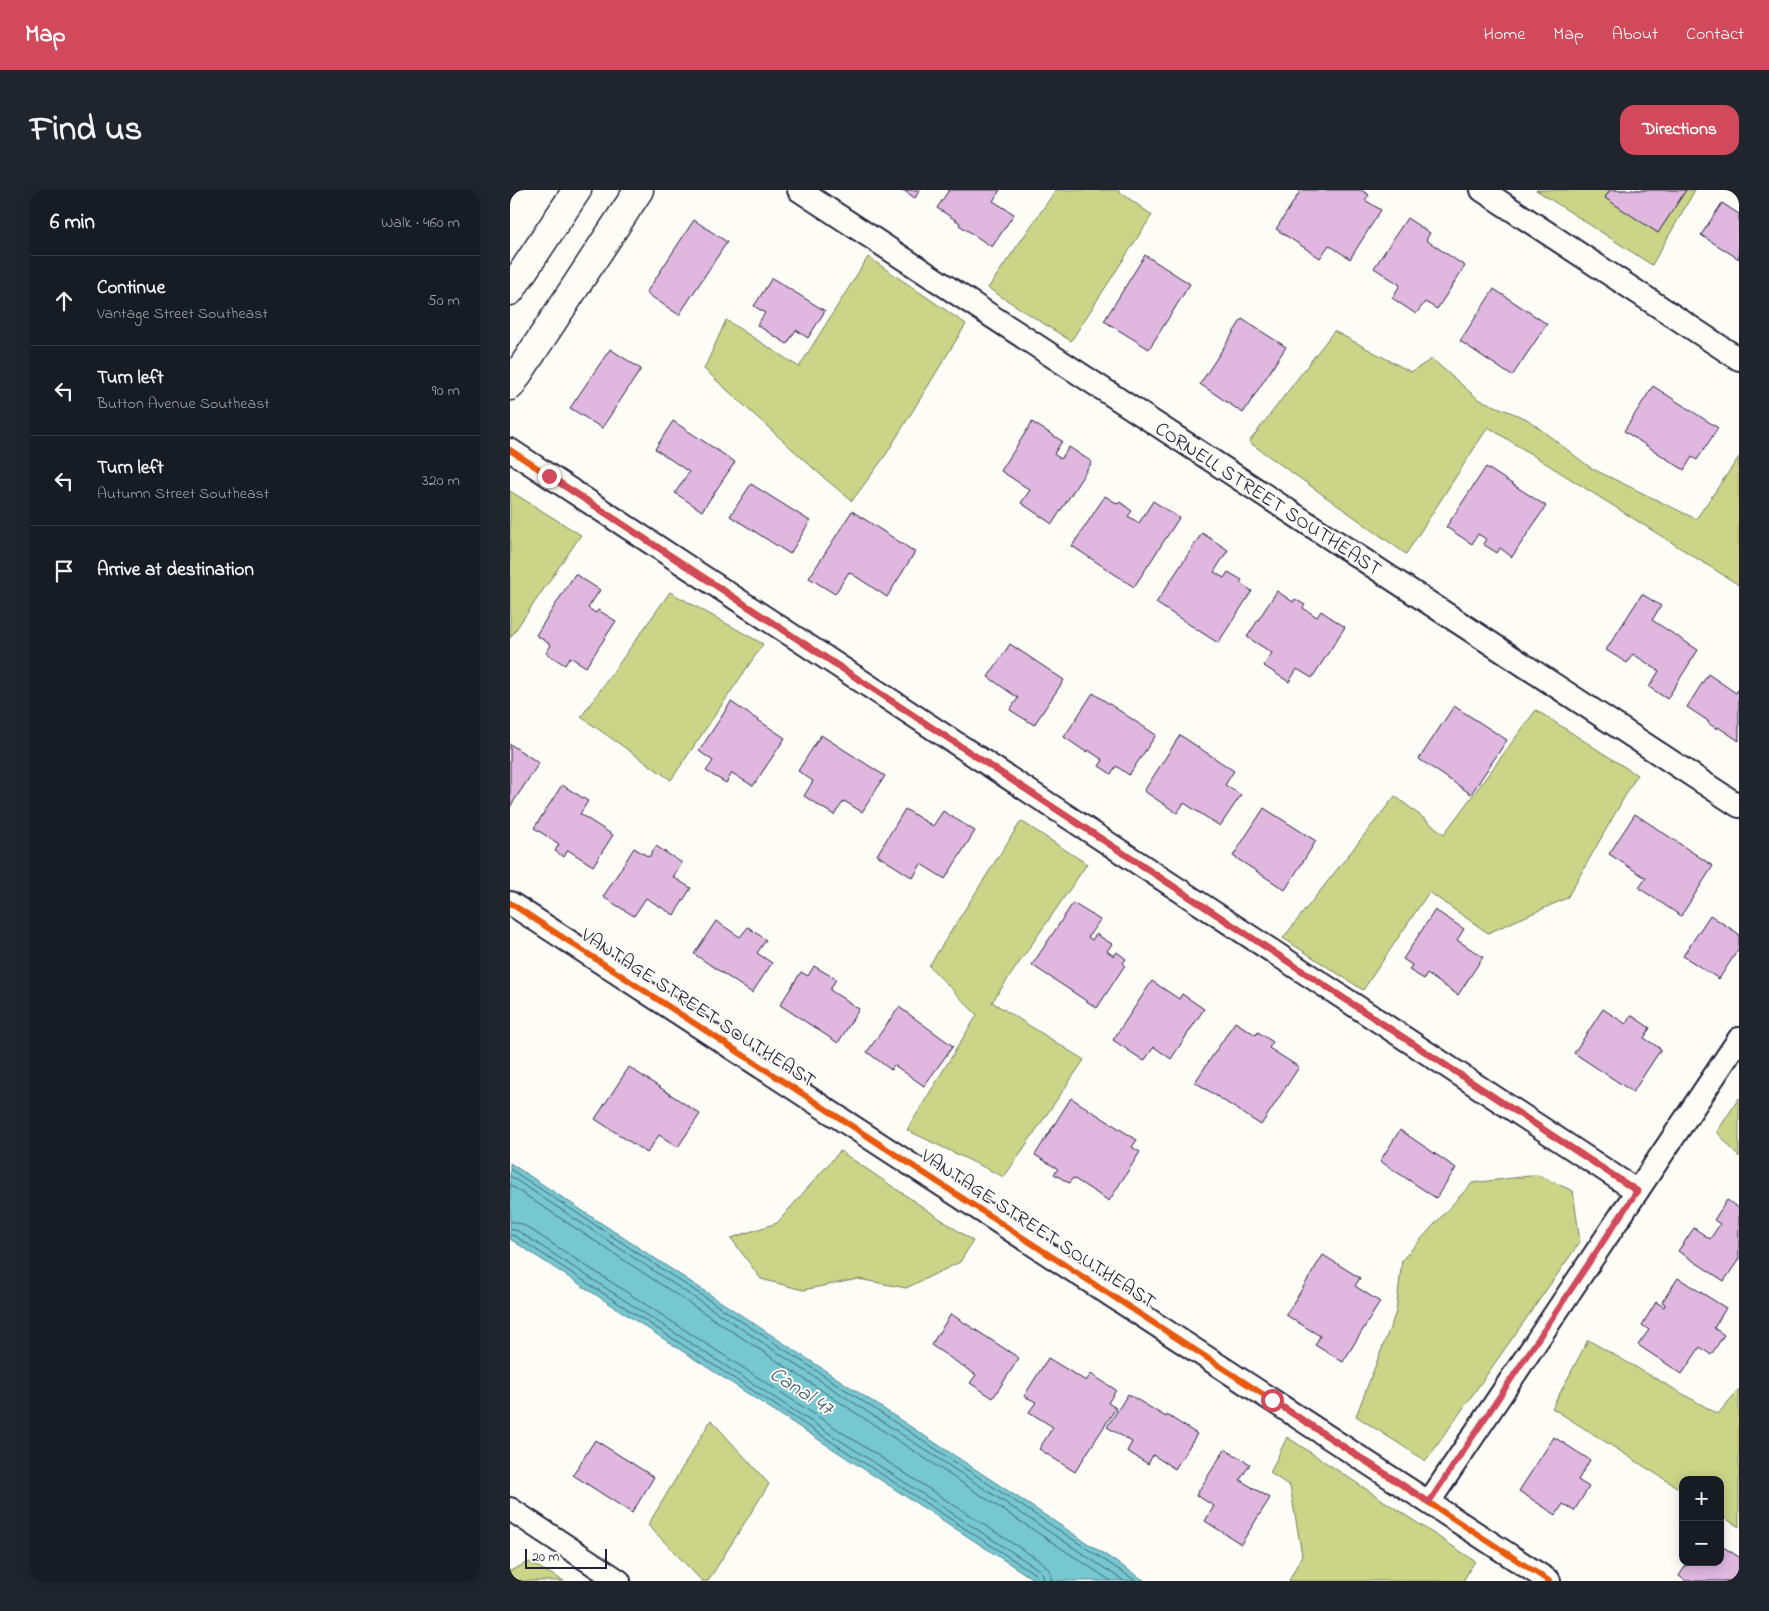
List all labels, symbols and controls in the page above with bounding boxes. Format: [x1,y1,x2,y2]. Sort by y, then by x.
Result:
text: Map [25,18,66,53]
text: Home [1484,22,1525,48]
text: Map [1553,22,1584,48]
text: About [1612,22,1658,48]
text: Contact [1686,22,1744,48]
text: Find us [30,105,142,156]
button: Directions [1620,105,1739,155]
text: 6 min [50,208,95,238]
text: Walk · 460 m [381,211,460,235]
text: Continue [97,275,165,302]
icon: ahead [50,287,78,315]
text: 50 m [428,289,460,313]
text: Vantage Street Southeast [97,302,268,326]
text: Turn left [97,365,164,392]
icon: left [50,377,78,405]
text: 90 m [432,379,460,403]
text: Button Avenue Southeast [97,392,270,416]
street label: CORNELL STREET SOUTHEAST [1148,416,1387,585]
text: Turn left [97,455,164,482]
route end [538,465,561,488]
icon: left [50,467,78,495]
text: 320 m [422,469,460,493]
text: Autumn Street Southeast [97,482,269,506]
icon: arrive [50,557,78,585]
text: Arrive at destination [97,557,254,584]
street label: VANTAGE STREET SOUTHEAST [574,921,821,1096]
street label: VANTAGE STREET SOUTHEAST [914,1142,1161,1317]
water label: Canal 47 [763,1360,840,1424]
route start [1261,1389,1284,1412]
map controls [1679,1476,1724,1566]
button: + [1679,1476,1724,1521]
button: − [1679,1521,1724,1566]
scale bar [525,1546,608,1569]
text: 20 m [532,1547,559,1568]

